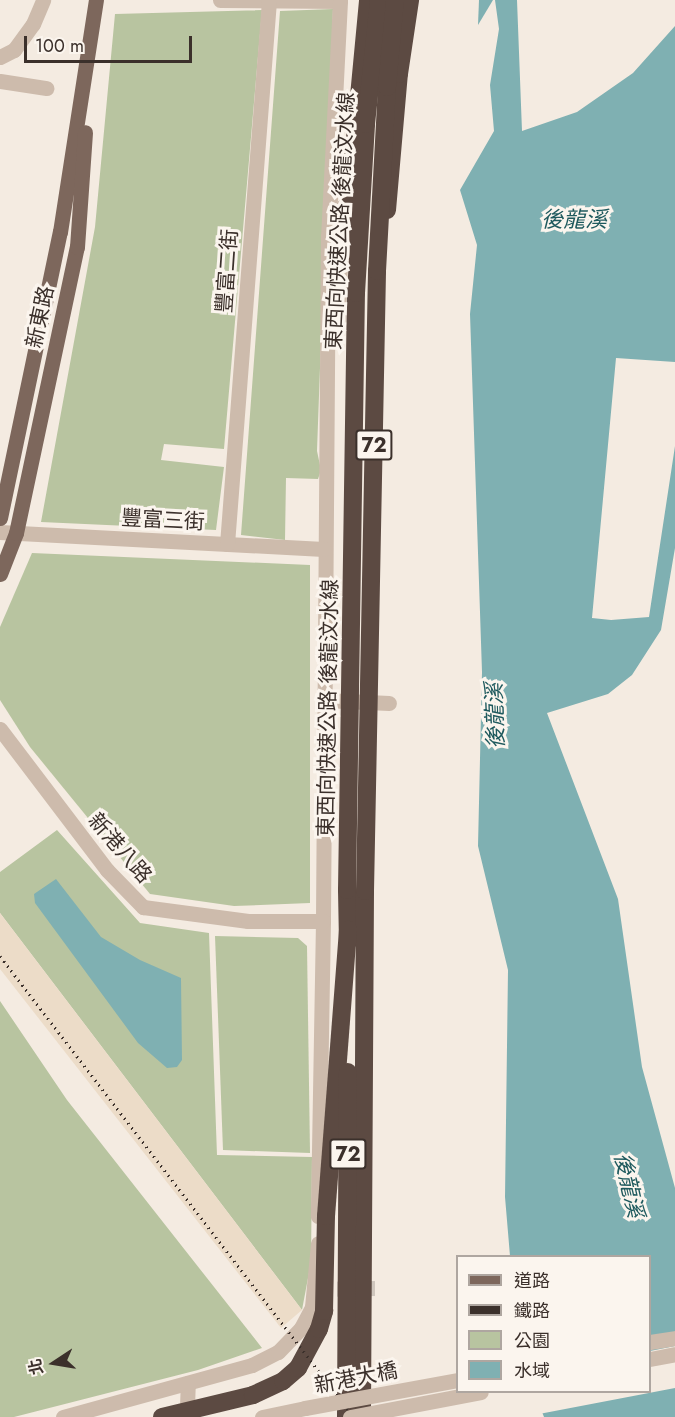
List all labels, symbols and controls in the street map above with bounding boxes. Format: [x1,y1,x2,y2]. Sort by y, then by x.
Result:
scale bar [27,24,195,62]
text: 100 m [35,33,84,59]
street label: 東西向快速公路 後龍汶水線 [321,91,359,351]
water label: 後龍溪 [541,207,607,233]
street label: 豐富二街 [212,228,242,314]
street label: 新東路 [21,284,59,350]
road number: 72 [354,428,394,462]
street label: 豐富三街 [120,505,206,535]
street label: 東西向快速公路 後龍汶水線 [313,579,343,837]
water label: 後龍溪 [481,683,509,749]
street label: 新港八路 [83,808,157,888]
road number: 72 [328,1137,368,1171]
water label: 後龍溪 [609,1150,649,1220]
legend [456,1255,651,1393]
text: 道路 [514,1268,550,1294]
text: 鐵路 [514,1298,550,1324]
text: 公園 [514,1328,550,1354]
north arrow [24,1333,84,1393]
text: 北 [23,1357,49,1377]
street label: 新港大橋 [312,1358,400,1398]
text: 水域 [514,1358,550,1384]

